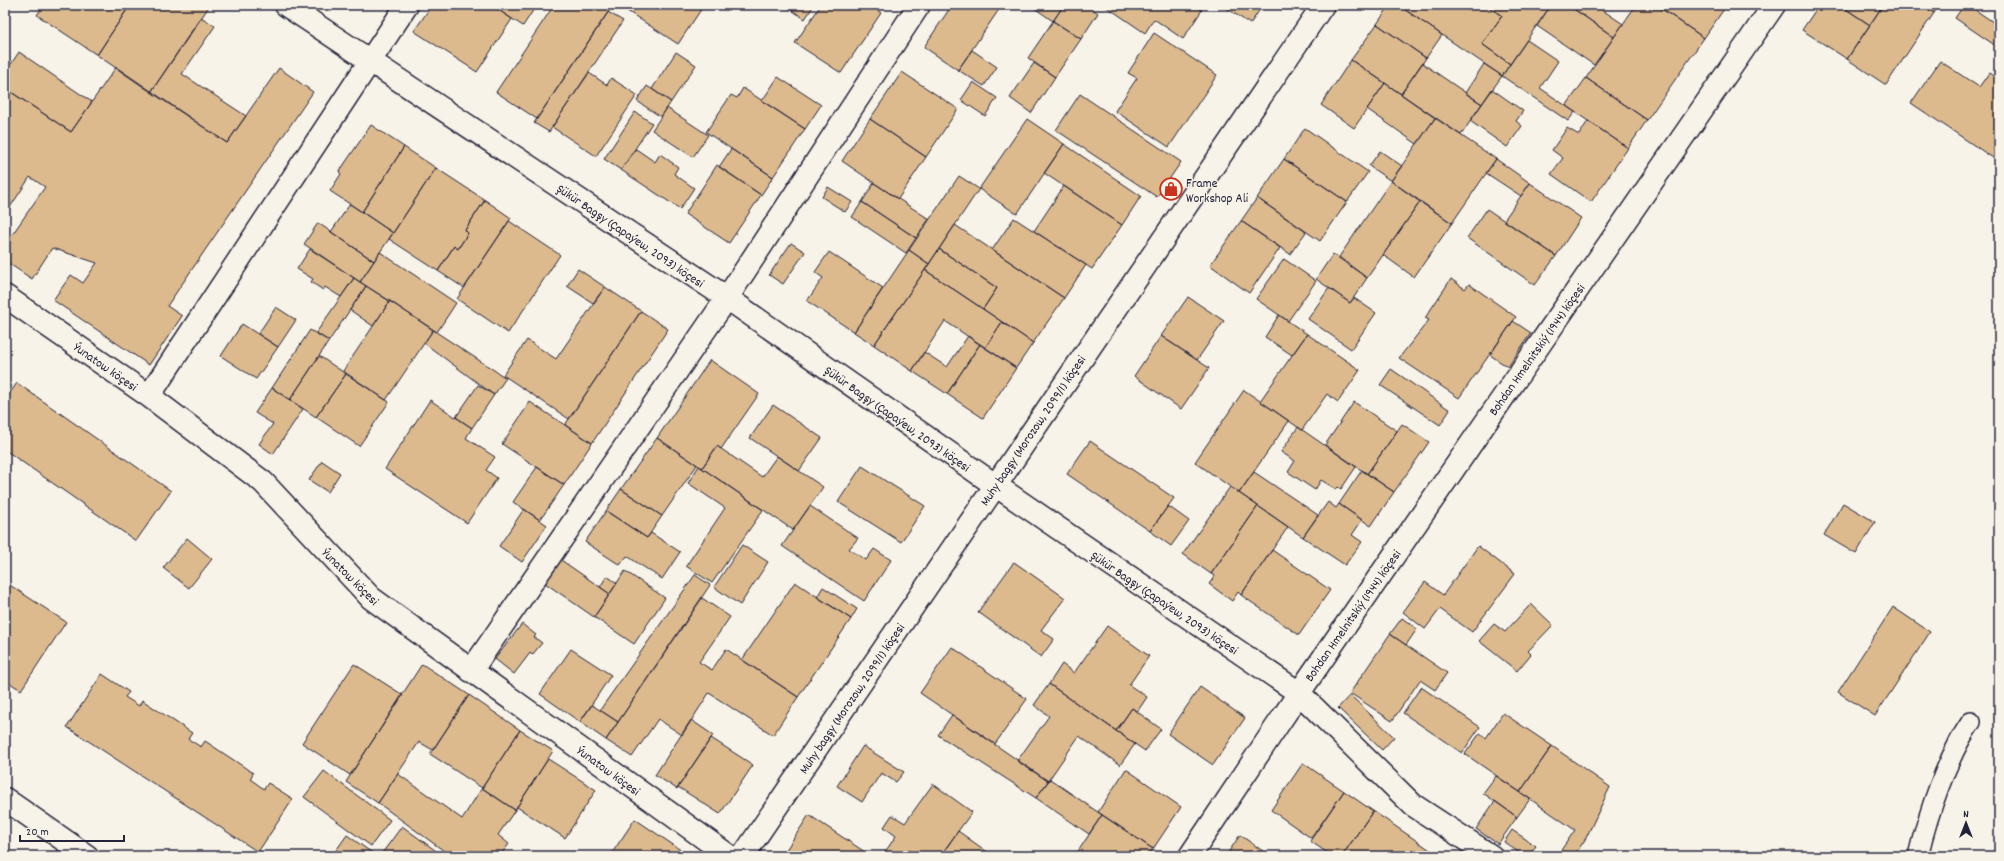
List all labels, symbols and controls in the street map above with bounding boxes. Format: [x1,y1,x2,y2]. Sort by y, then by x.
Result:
place label: Frame Workshop Ali [1186,175,1249,209]
shop icon: Frame Workshop Ali [1158,176,1184,202]
street label: Şükür Bagşy (Çapaýew, 2093) köçesi [552,180,708,294]
street label: Bohdan Hmelnitskiý (1944) köçesi [1485,280,1591,420]
street label: Ýunatow köçesi [69,339,141,398]
street label: Muhy bagşy (Morozow, 2099/1) köçesi [976,352,1092,510]
street label: Şükür Bagşy (Çapaýew, 2093) köçesi [820,362,974,478]
street label: Ýunatow köçesi [316,545,383,611]
street label: Bohdan Hmelnitskiý (1944) köçesi [1301,546,1407,686]
street label: Şükür Bagşy (Çapaýew, 2093) köçesi [1086,547,1242,661]
street label: Muhy bagşy (Morozow, 2099/1) köçesi [795,620,911,778]
street label: Ýunatow köçesi [572,742,644,802]
north arrow [1946,803,1986,843]
text: N [1963,807,1969,823]
scale bar [20,817,124,843]
text: 20 m [26,824,49,841]

